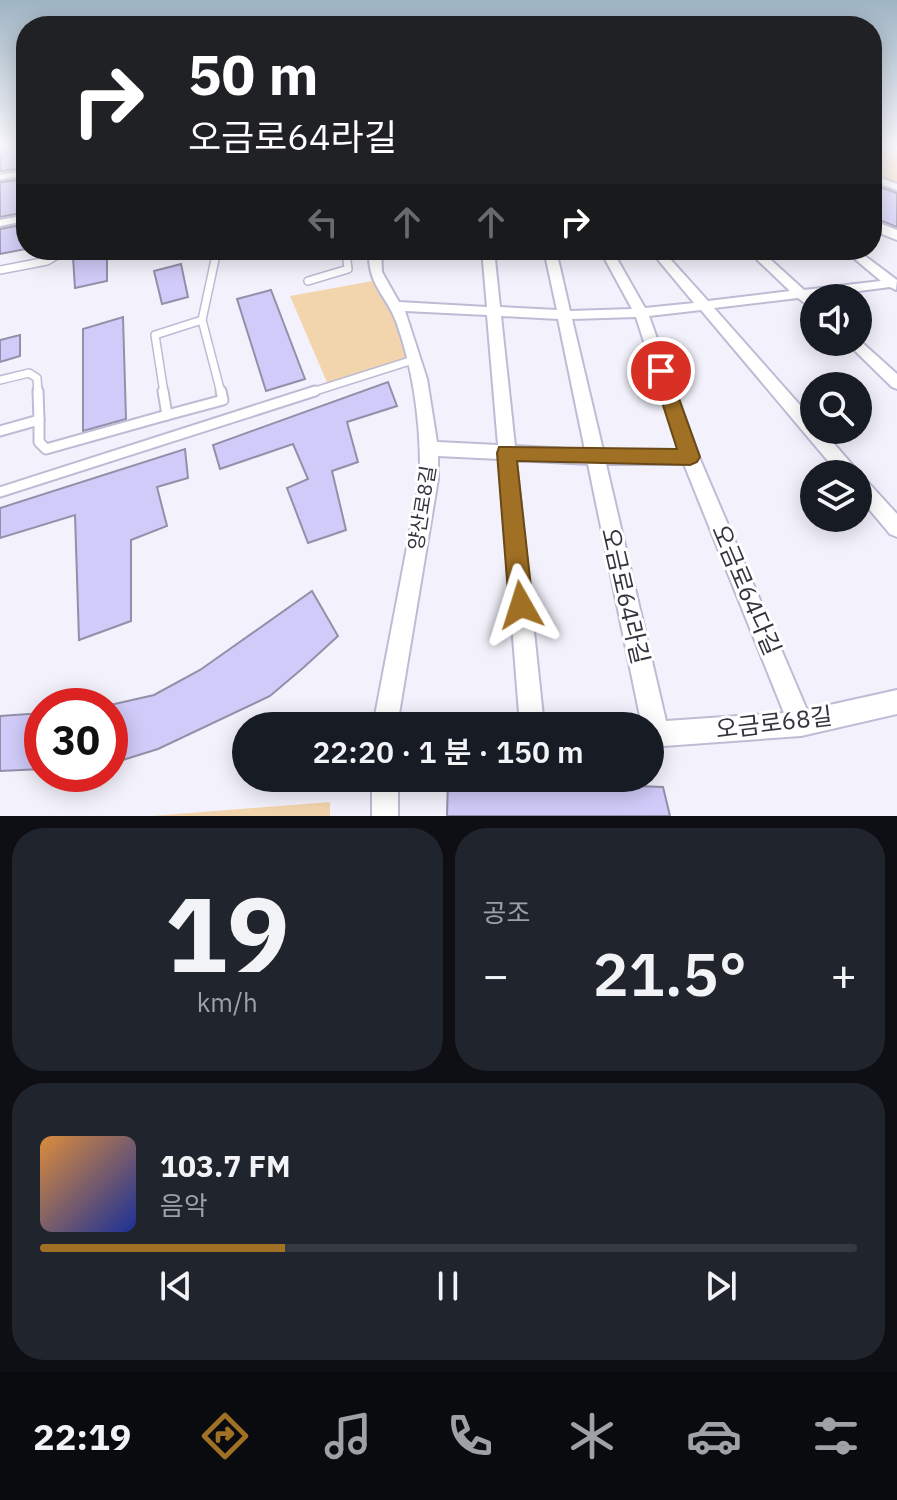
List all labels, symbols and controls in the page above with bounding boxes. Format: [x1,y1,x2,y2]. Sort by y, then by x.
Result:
text: 50 m [188,38,318,110]
icon: right [56,48,160,152]
text: 오금로64라길 [188,113,397,160]
icon: left [301,200,345,244]
icon: ahead [385,200,429,244]
icon: ahead [469,200,513,244]
icon: right [553,200,597,244]
map controls [800,284,872,532]
button: sound [800,284,872,356]
pin [627,337,695,405]
icon: arrive [639,349,683,393]
button: search [800,372,872,444]
button: layers [800,460,872,532]
street label: 양산로8길 [401,464,442,552]
street label: 오금로64다길 [705,519,789,660]
street label: 오금로64라길 [595,524,657,667]
position arrow [479,563,563,647]
speed limit sign: 30 [24,688,128,792]
street label: 오금로68길 [714,699,834,745]
text: 22:20 · 1 분 · 150 m [312,732,584,771]
text: 19 [165,865,290,1001]
text: 공조 [483,895,530,929]
text: 21.5° [593,934,747,1013]
text: − [483,946,509,1003]
text: + [831,946,857,1003]
text: km/h [197,985,258,1019]
text: 103.7 FM [160,1146,291,1185]
text: 음악 [160,1188,208,1222]
icon: previous [154,1264,198,1308]
icon: pause [426,1264,470,1308]
icon: next [699,1264,743,1308]
icon: directions [197,1408,253,1464]
icon: music [320,1408,376,1464]
icon: phone [442,1408,498,1464]
icon: climate [564,1408,620,1464]
icon: car [686,1408,742,1464]
icon: filters [808,1408,864,1464]
text: 22:19 [33,1413,131,1460]

